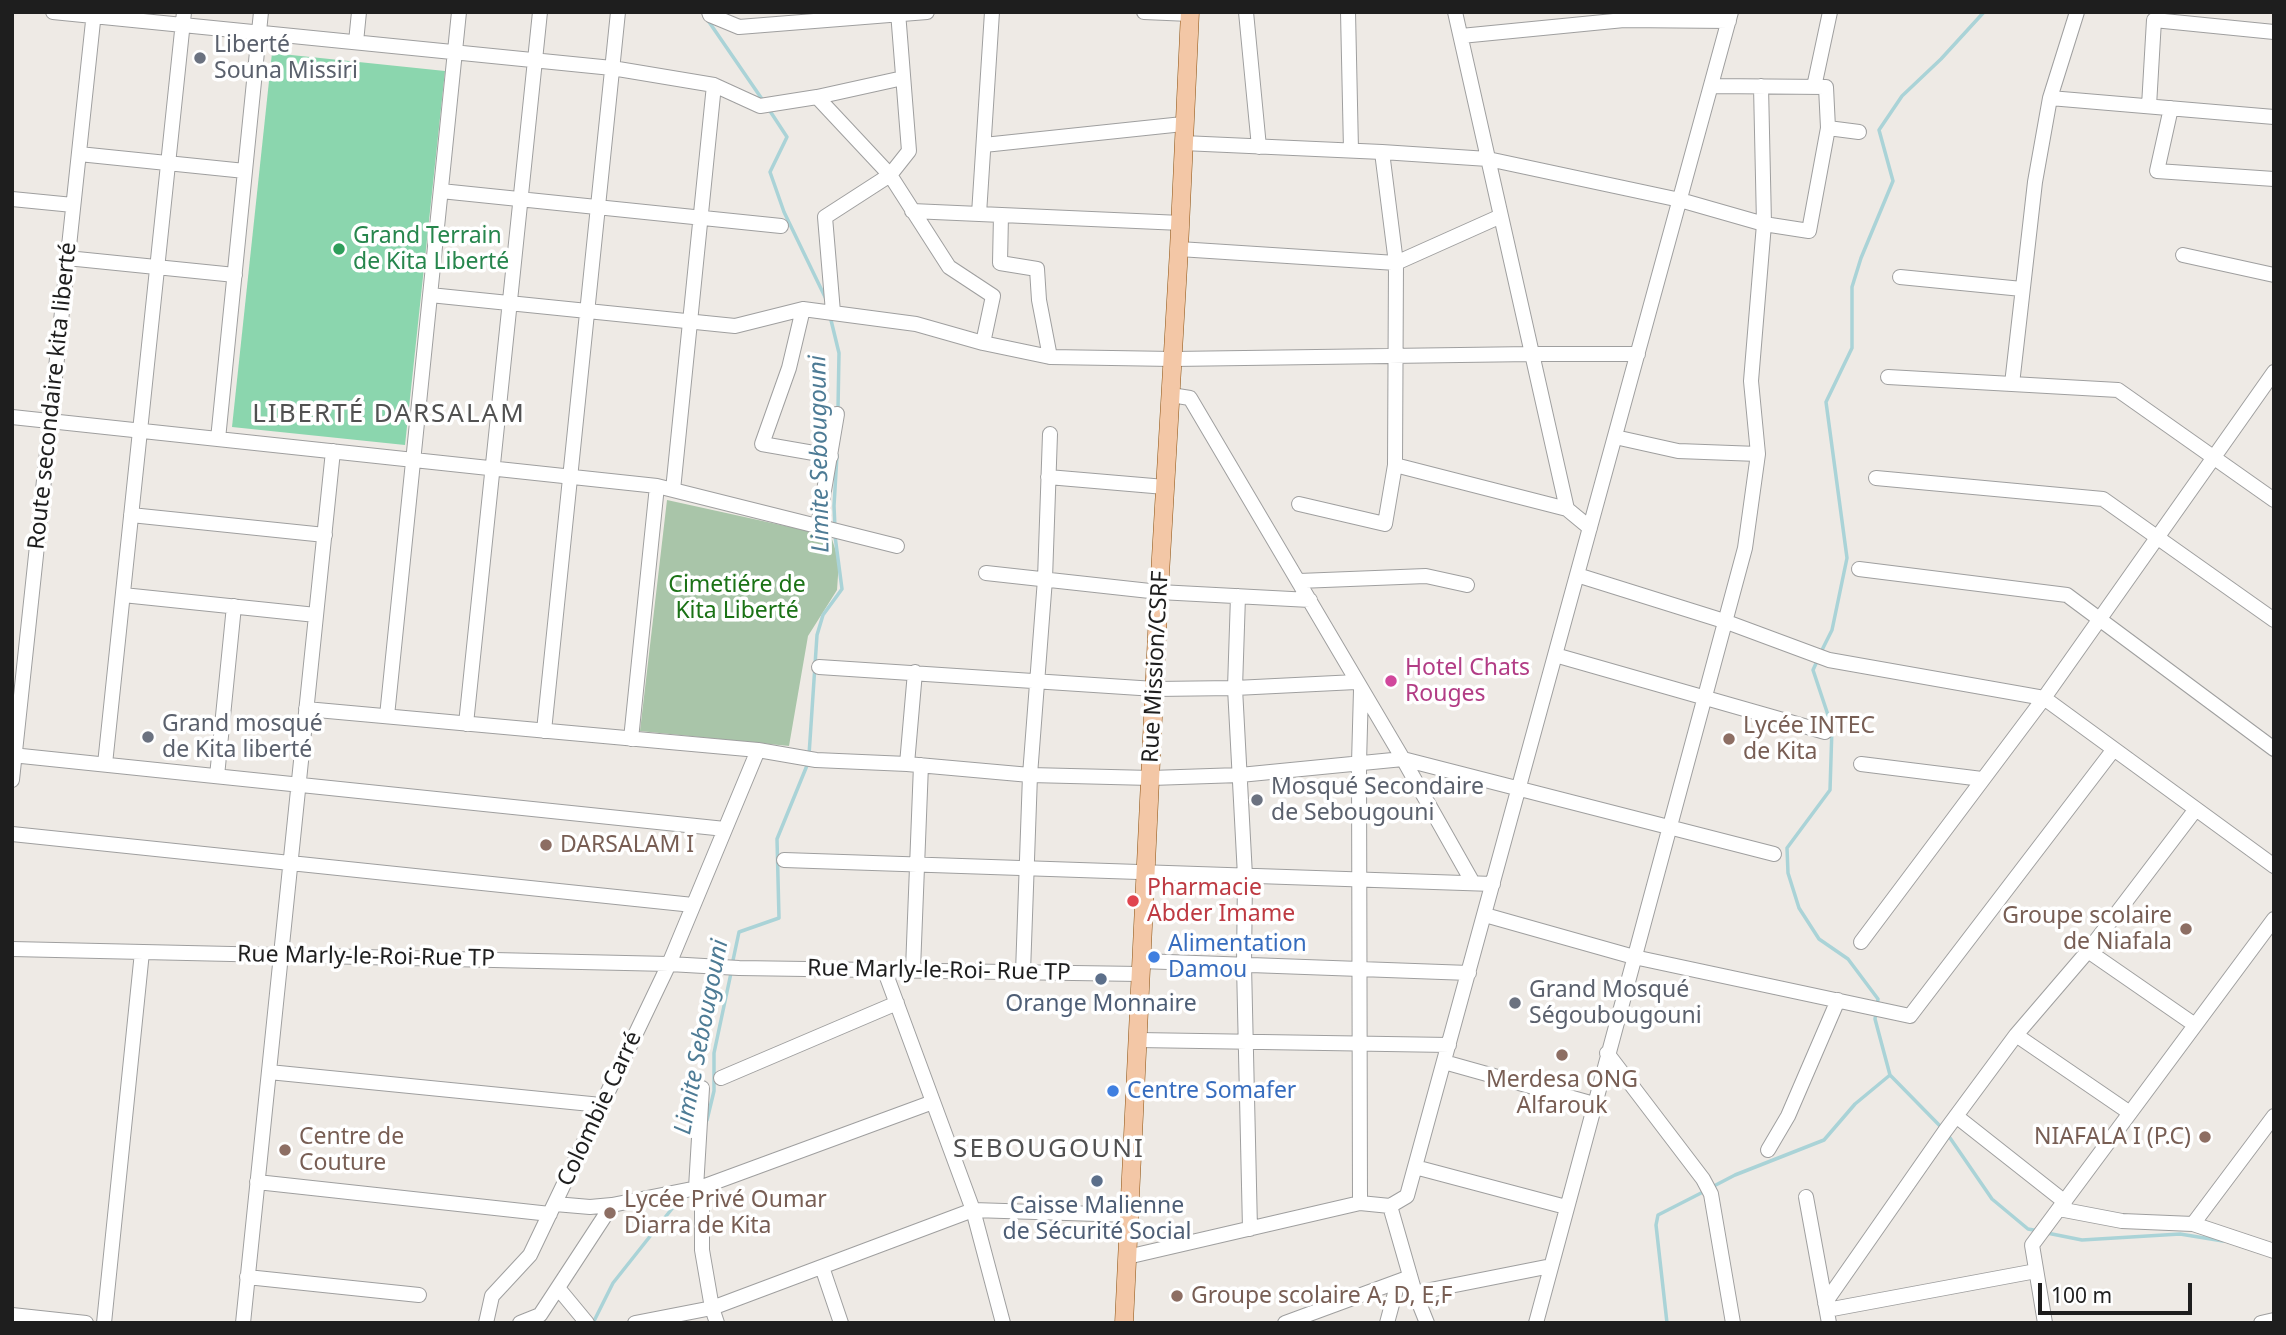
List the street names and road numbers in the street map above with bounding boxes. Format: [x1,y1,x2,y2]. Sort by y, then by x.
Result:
street label: Route secondaire kita liberté [23,241,83,551]
street label: Rue Mission/CSRF [1137,570,1175,764]
street label: Rue Marly-le-Roi-Rue TP [237,941,495,973]
street label: Rue Marly-le-Roi- Rue TP [807,955,1071,987]
street label: Colombie Carré [552,1027,648,1191]

